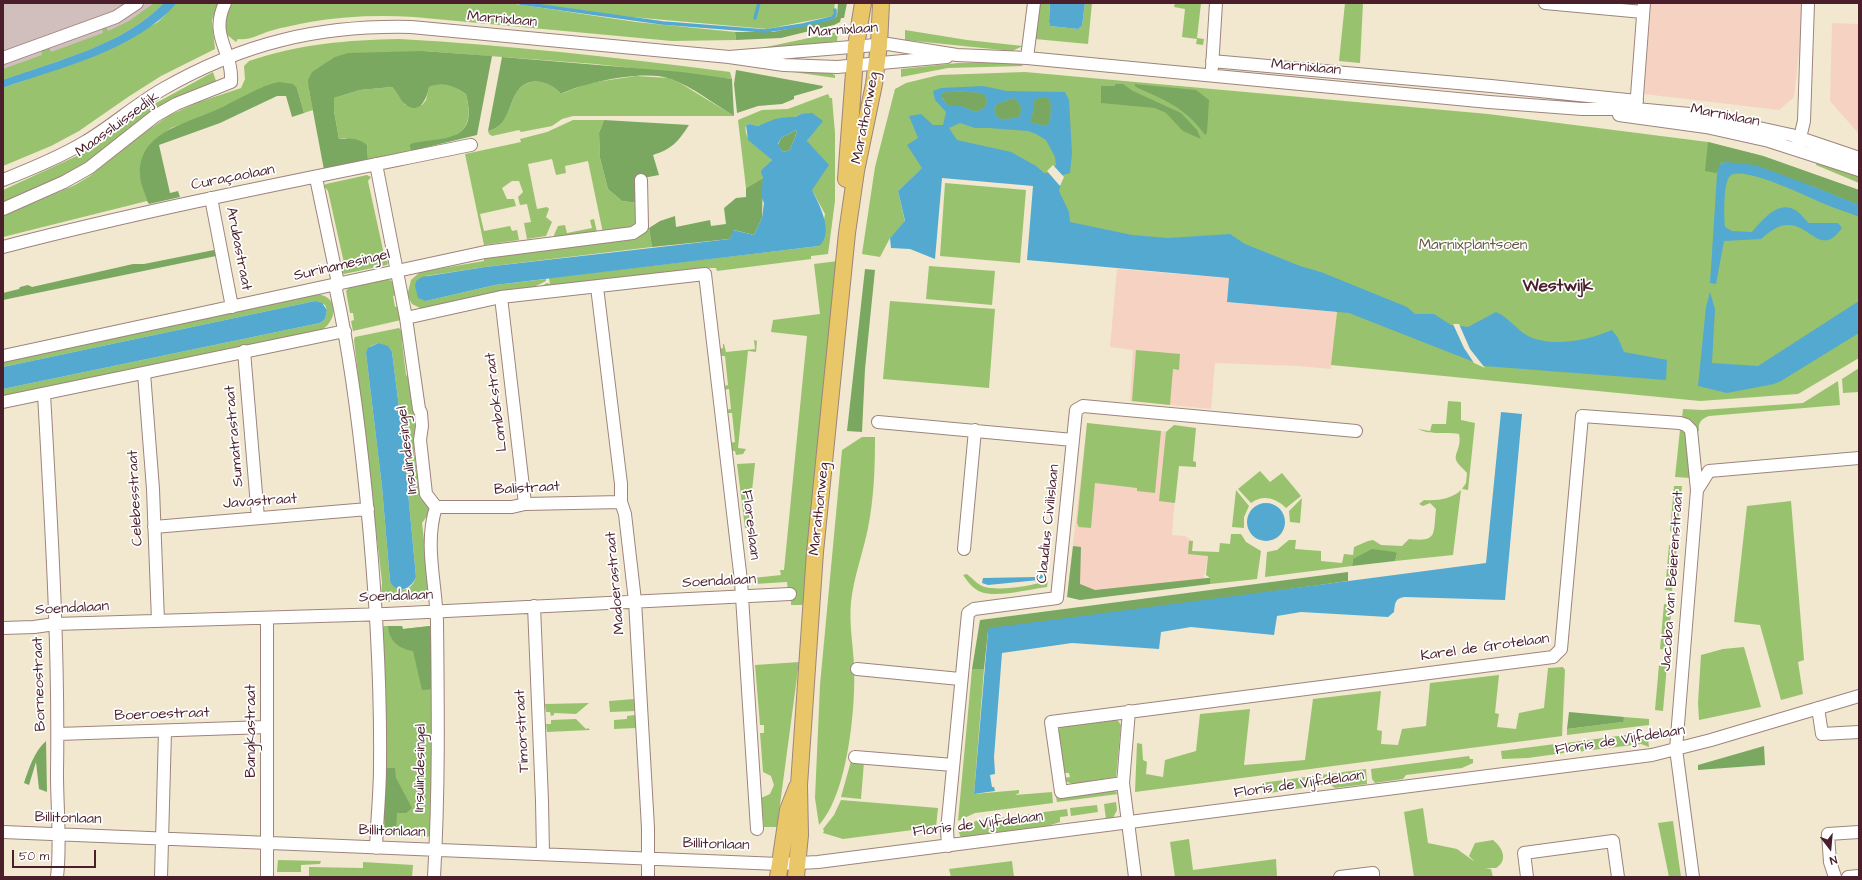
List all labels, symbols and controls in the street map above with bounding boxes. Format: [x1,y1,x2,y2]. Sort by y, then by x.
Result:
street label: Marnixlaan [466,8,538,32]
street label: Marnixlaan [807,20,879,42]
street label: Marnixlaan [1270,56,1342,80]
street label: Marathonweg [848,70,884,166]
street label: Maassluissedijk [72,88,164,162]
street label: Marnixlaan [1689,100,1761,132]
street label: Curaçaolaan [190,161,276,195]
street label: Arubastraat [221,206,255,292]
park label: Marnixplantsoen [1419,237,1527,255]
street label: Surinamesingel [292,246,392,286]
district label: Westwijk [1523,277,1593,297]
street label: Lombokstraat [482,351,512,453]
street label: Sumatrastraat [222,385,248,487]
street label: Insulindesingel [394,405,422,495]
street label: Celebesstraat [124,449,148,547]
street label: Marathonweg [806,462,834,556]
street label: Claudius Civilislaan [1034,464,1064,584]
street label: Balistraat [494,478,560,500]
street label: Floreslaan [737,489,763,561]
street label: Javastraat [222,490,298,514]
street label: Jacoba van Beierenstraat [1658,490,1688,672]
street label: Madoerastraat [603,531,629,635]
street label: Soendalaan [682,571,756,593]
street label: Soendalaan [359,587,433,607]
street label: Soendalaan [35,598,109,620]
street label: Karel de Grotelaan [1420,630,1550,666]
street label: Borneostraat [29,636,51,732]
street label: Bangkastraat [243,684,261,778]
street label: Timorstraat [512,689,534,773]
street label: Boeroestraat [114,704,210,726]
street label: Floris de Vijfdelaan [1554,722,1686,760]
street label: Insulindesingel [411,724,431,812]
street label: Floris de Vijfdelaan [1233,767,1365,803]
street label: Floris de Vijfdelaan [912,808,1044,842]
street label: Billitonlaan [34,809,102,829]
street label: Billitonlaan [358,822,426,842]
north arrow [1810,828,1850,868]
street label: Billitonlaan [682,835,750,855]
scale bar [14,842,98,868]
text: 50 m [19,848,49,865]
text: N [1828,852,1839,868]

